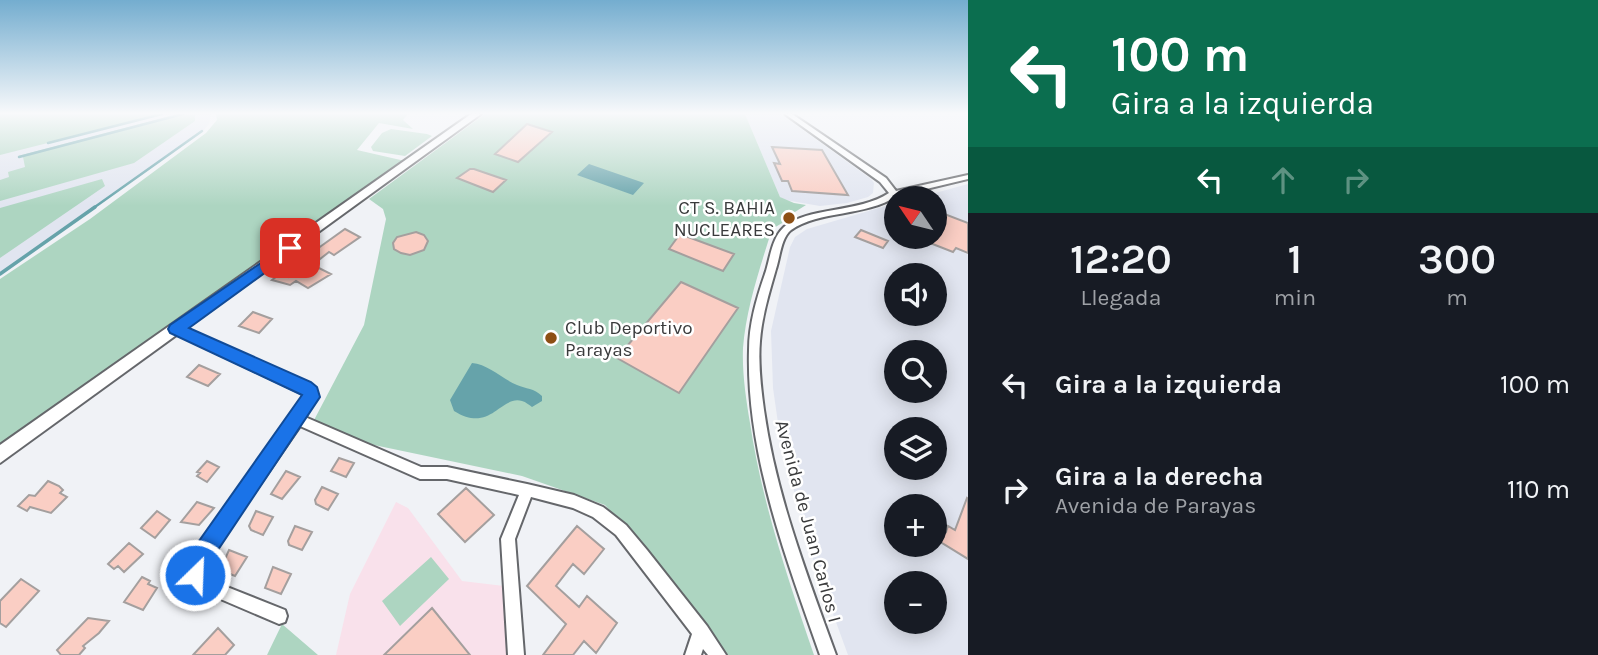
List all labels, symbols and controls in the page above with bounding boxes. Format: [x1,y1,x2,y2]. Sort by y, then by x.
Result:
text: 100 m [1111,26,1249,83]
icon: left [996,28,1087,119]
text: Gira a la izquierda [1111,85,1374,122]
icon: left [1191,161,1229,199]
icon: ahead [1264,161,1302,199]
icon: right [1337,161,1375,199]
north arrow [884,186,947,248]
map controls [884,186,947,634]
place label: CT S. BAHIA NUCLEARES [674,197,775,241]
marker: CT S. BAHIA NUCLEARES [781,210,797,226]
pin [260,218,320,278]
icon: arrive [271,229,309,267]
text: 12:20 [1070,234,1172,284]
text: 1 [1288,234,1302,284]
text: 300 [1418,234,1496,284]
button: sound [884,263,947,326]
text: Llegada [1080,284,1161,311]
text: min [1274,284,1316,311]
text: m [1446,284,1468,311]
place label: Club Deportivo Parayas [565,317,693,361]
marker: Club Deportivo Parayas [543,330,559,346]
button: search [884,340,947,403]
icon: left [996,366,1034,404]
text: Gira a la izquierda [1055,369,1282,400]
text: 100 m [1500,369,1570,400]
button: layers [884,417,947,480]
street label: Avenida de Juan Carlos I [770,418,846,625]
text: Gira a la derecha [1055,461,1264,492]
icon: right [996,471,1034,509]
text: 110 m [1507,474,1570,505]
text: Avenida de Parayas [1055,492,1256,519]
button: + [884,494,947,557]
position arrow [158,538,232,612]
button: − [884,571,947,634]

